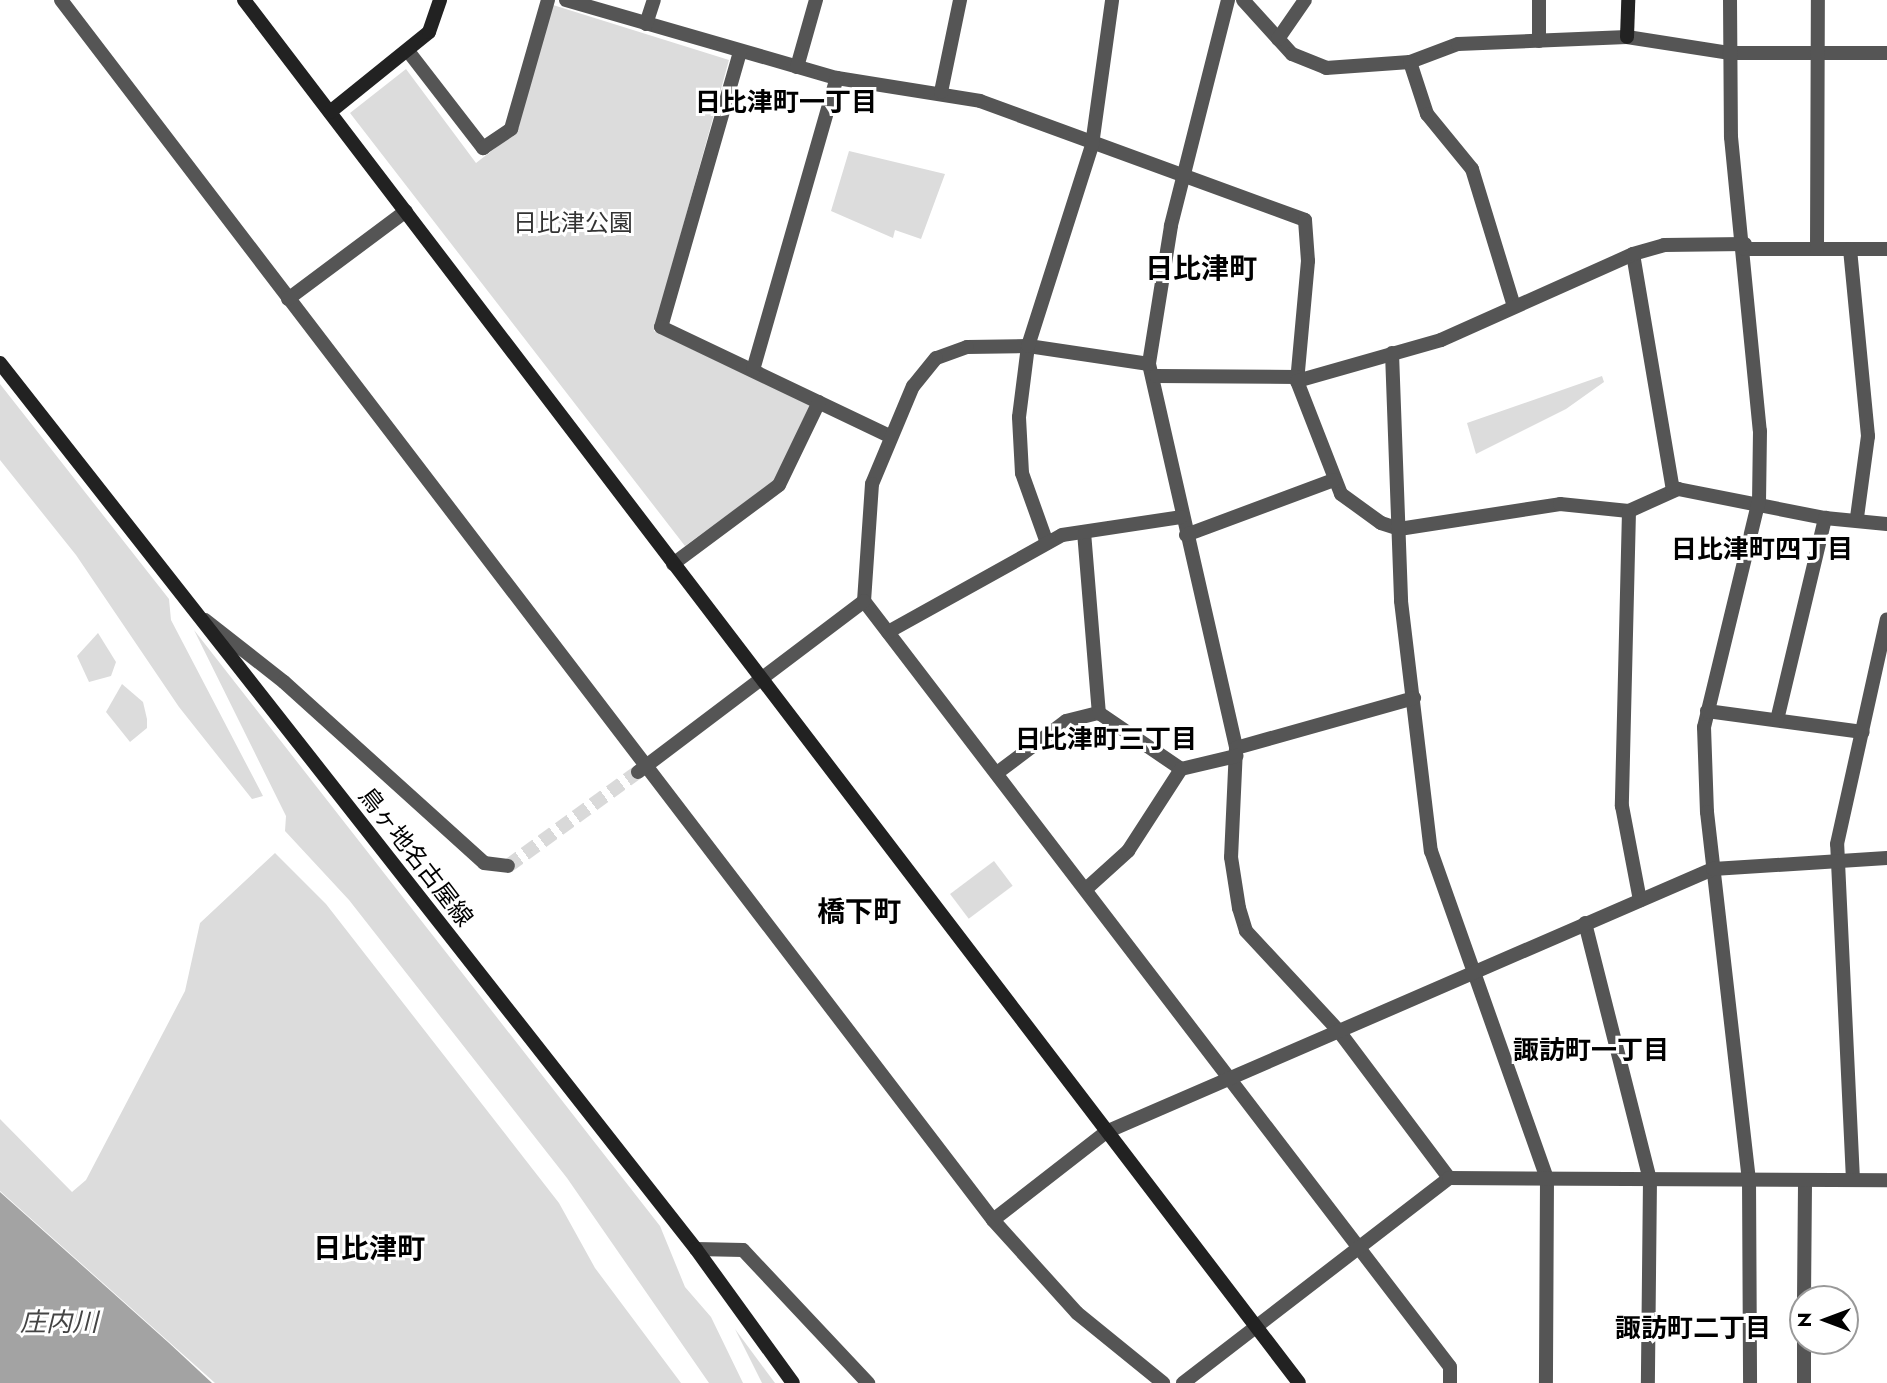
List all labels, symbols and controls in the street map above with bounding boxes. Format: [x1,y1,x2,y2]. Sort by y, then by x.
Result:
district label: 日比津町一丁目 [695,87,877,119]
park label: 日比津公園 [513,209,633,237]
district label: 日比津町 [1145,252,1257,286]
district label: 日比津町四丁目 [1671,534,1853,566]
district label: 日比津町三丁目 [1015,724,1197,756]
street label: 鳥ヶ地名古屋線 [353,782,479,932]
district label: 橋下町 [817,895,901,929]
district label: 諏訪町一丁目 [1513,1035,1669,1067]
district label: 日比津町 [313,1232,425,1266]
north arrow [1789,1285,1859,1355]
water label: 庄内川 [20,1307,98,1339]
text: N [1791,1312,1818,1328]
district label: 諏訪町二丁目 [1615,1313,1771,1345]

